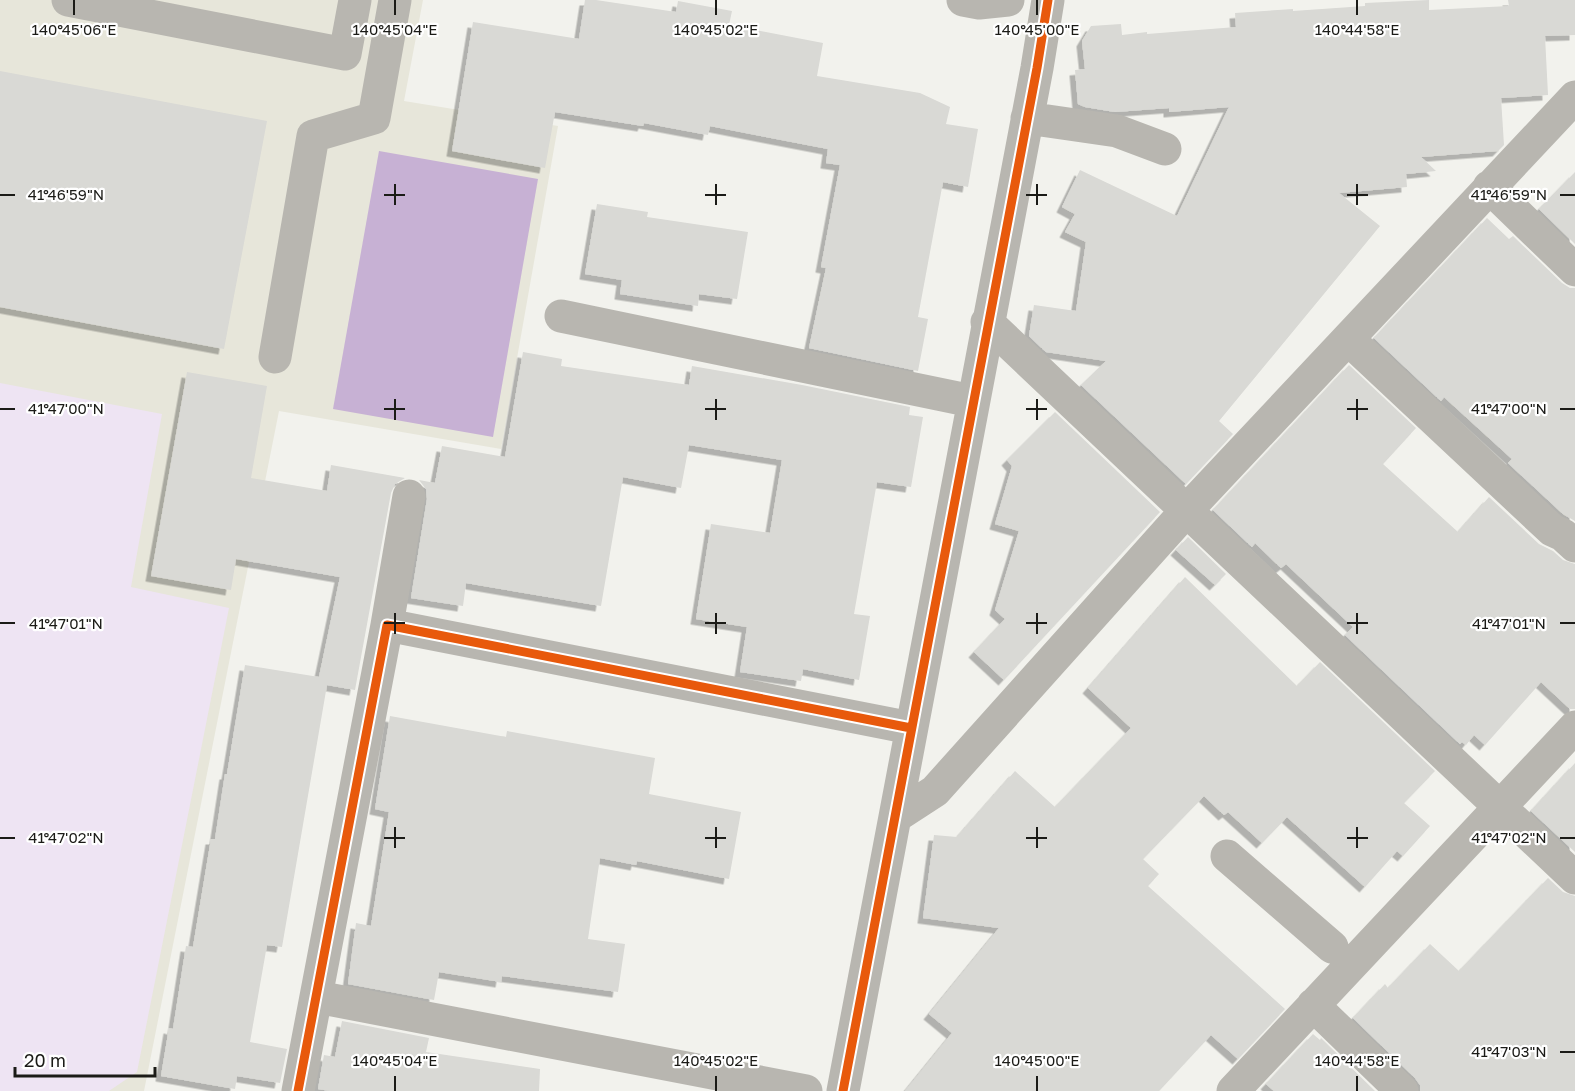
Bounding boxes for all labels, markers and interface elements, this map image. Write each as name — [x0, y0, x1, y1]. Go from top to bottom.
text: 140°45'06"E — [32, 20, 116, 38]
text: 140°45'04"E — [353, 20, 437, 38]
text: 140°45'02"E — [674, 20, 758, 38]
text: 140°45'00"E — [995, 20, 1079, 38]
text: 140°44'58"E — [1315, 20, 1399, 38]
text: 41°46'59"N — [28, 185, 104, 203]
text: 41°46'59"N — [1471, 185, 1547, 203]
text: 41°47'00"N — [28, 399, 104, 417]
text: 41°47'00"N — [1471, 399, 1547, 417]
text: 41°47'01"N — [29, 614, 103, 632]
text: 41°47'01"N — [1472, 614, 1546, 632]
text: 41°47'02"N — [28, 828, 104, 846]
text: 41°47'02"N — [1471, 828, 1547, 846]
scale bar — [15, 1040, 154, 1078]
text: 41°47'03"N — [1471, 1042, 1547, 1060]
text: 20 m — [24, 1049, 66, 1071]
text: 140°45'04"E — [353, 1051, 437, 1069]
text: 140°45'02"E — [674, 1051, 758, 1069]
text: 140°45'00"E — [995, 1051, 1079, 1069]
text: 140°44'58"E — [1315, 1051, 1399, 1069]

